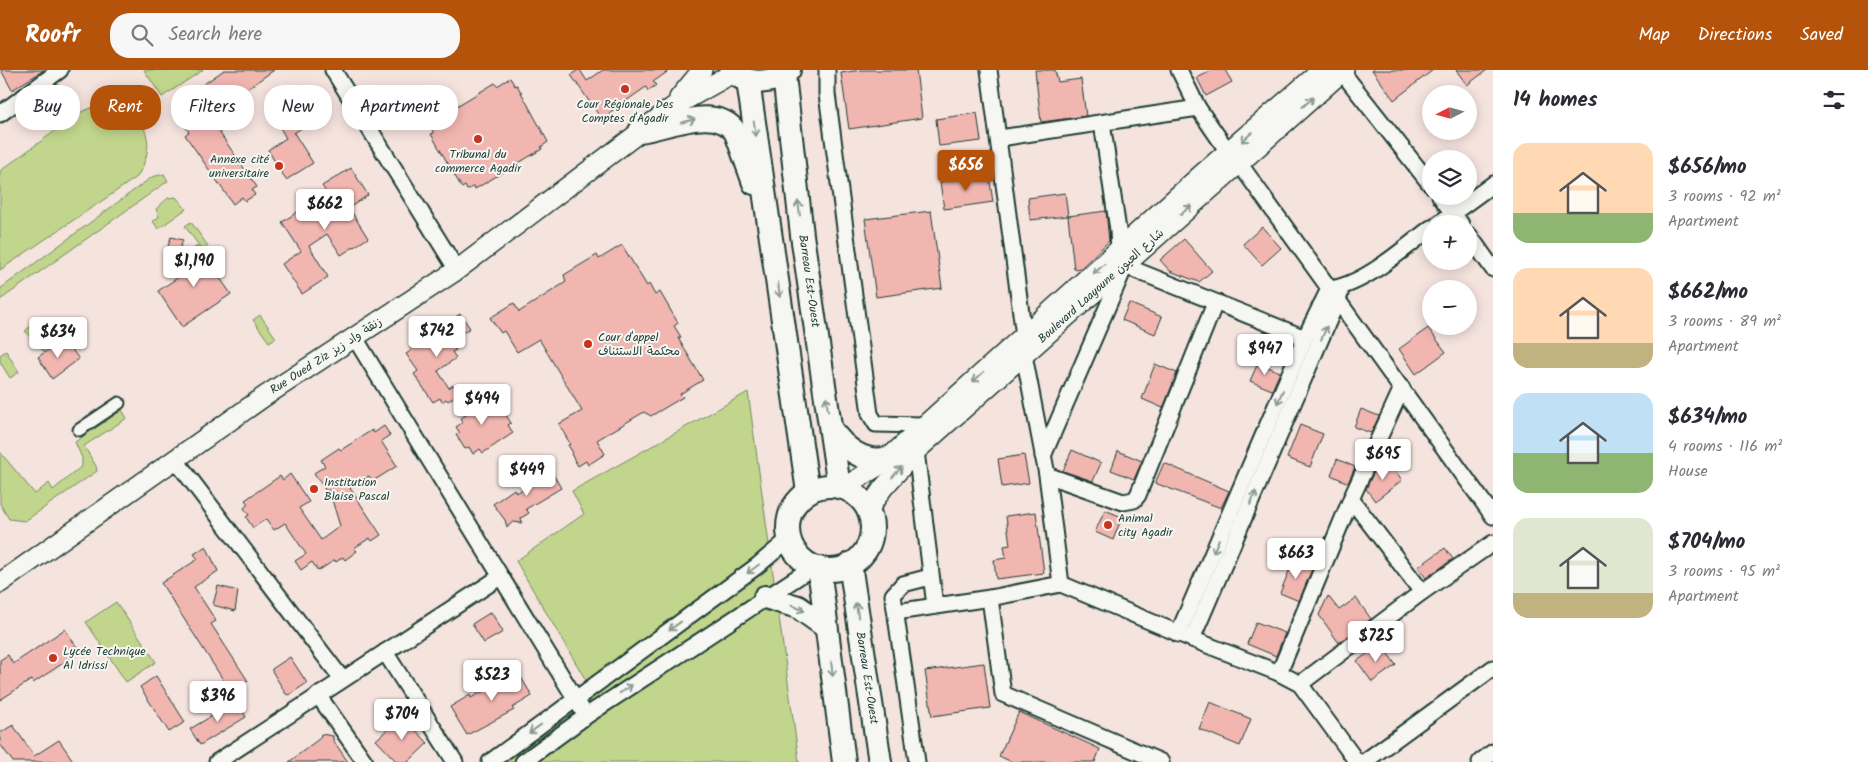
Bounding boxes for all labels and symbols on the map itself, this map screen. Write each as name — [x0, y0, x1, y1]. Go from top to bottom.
marker: Cour Régionale Des Comptes d'Agadir — [619, 83, 631, 95]
north arrow — [1422, 85, 1478, 140]
place label: Cour Régionale Des Comptes d'Agadir — [577, 95, 673, 128]
one-way arrow — [1301, 96, 1314, 108]
one-way arrow — [679, 116, 695, 125]
one-way arrow — [751, 121, 761, 137]
one-way arrow — [1240, 131, 1253, 143]
marker: Tribunal du commerce Agadir — [472, 133, 484, 145]
place label: Tribunal du commerce Agadir — [435, 145, 522, 178]
place label: Annexe cité universitaire — [209, 150, 270, 183]
pin: $656 — [936, 150, 996, 192]
marker: Annexe cité universitaire — [273, 160, 285, 172]
pin: $662 — [295, 189, 355, 231]
one-way arrow — [794, 201, 804, 217]
one-way arrow — [1180, 204, 1193, 216]
street label: Boulevard Laayoune شارع العيون — [1034, 224, 1168, 348]
street label: Barreau Est-Ouest — [793, 233, 825, 329]
pin: $1,190 — [153, 246, 235, 288]
one-way arrow — [1093, 263, 1106, 275]
one-way arrow — [774, 281, 784, 297]
street label: Rue Oued Ziz زنقة واد زيز — [266, 313, 386, 399]
pin: $634 — [28, 316, 88, 359]
pin: $742 — [407, 316, 467, 358]
one-way arrow — [1319, 326, 1329, 341]
place label: Cour d'appel محكمة الاستئناف — [598, 328, 680, 361]
pin: $947 — [1235, 334, 1295, 376]
marker: Cour d'appel محكمة الاستئناف — [582, 338, 594, 350]
one-way arrow — [971, 371, 984, 382]
pin: $494 — [452, 384, 512, 426]
one-way arrow — [1274, 389, 1284, 404]
one-way arrow — [821, 396, 831, 412]
pin: $695 — [1353, 438, 1413, 481]
pin: $449 — [497, 454, 557, 497]
one-way arrow — [891, 465, 903, 478]
place label: Institution Blaise Pascal — [324, 473, 390, 506]
marker: Institution Blaise Pascal — [308, 483, 320, 495]
one-way arrow — [1248, 491, 1258, 506]
place label: Animal city Agadir — [1118, 509, 1174, 542]
marker: Animal city Agadir — [1102, 519, 1114, 531]
one-way arrow — [1210, 538, 1220, 553]
pin: $663 — [1266, 538, 1326, 580]
one-way arrow — [746, 564, 760, 574]
one-way arrow — [852, 602, 862, 618]
one-way arrow — [790, 603, 805, 613]
pin: $725 — [1346, 620, 1406, 663]
one-way arrow — [668, 621, 682, 631]
street label: Barreau Est-Ouest — [850, 630, 884, 726]
place label: Lycée Technique Al Idrissi — [63, 642, 146, 675]
marker: Lycée Technique Al Idrissi — [47, 652, 59, 664]
pin: $523 — [462, 660, 522, 702]
one-way arrow — [827, 661, 837, 677]
pin: $396 — [188, 680, 248, 723]
one-way arrow — [619, 684, 633, 694]
pin: $704 — [372, 698, 432, 741]
one-way arrow — [528, 724, 542, 734]

